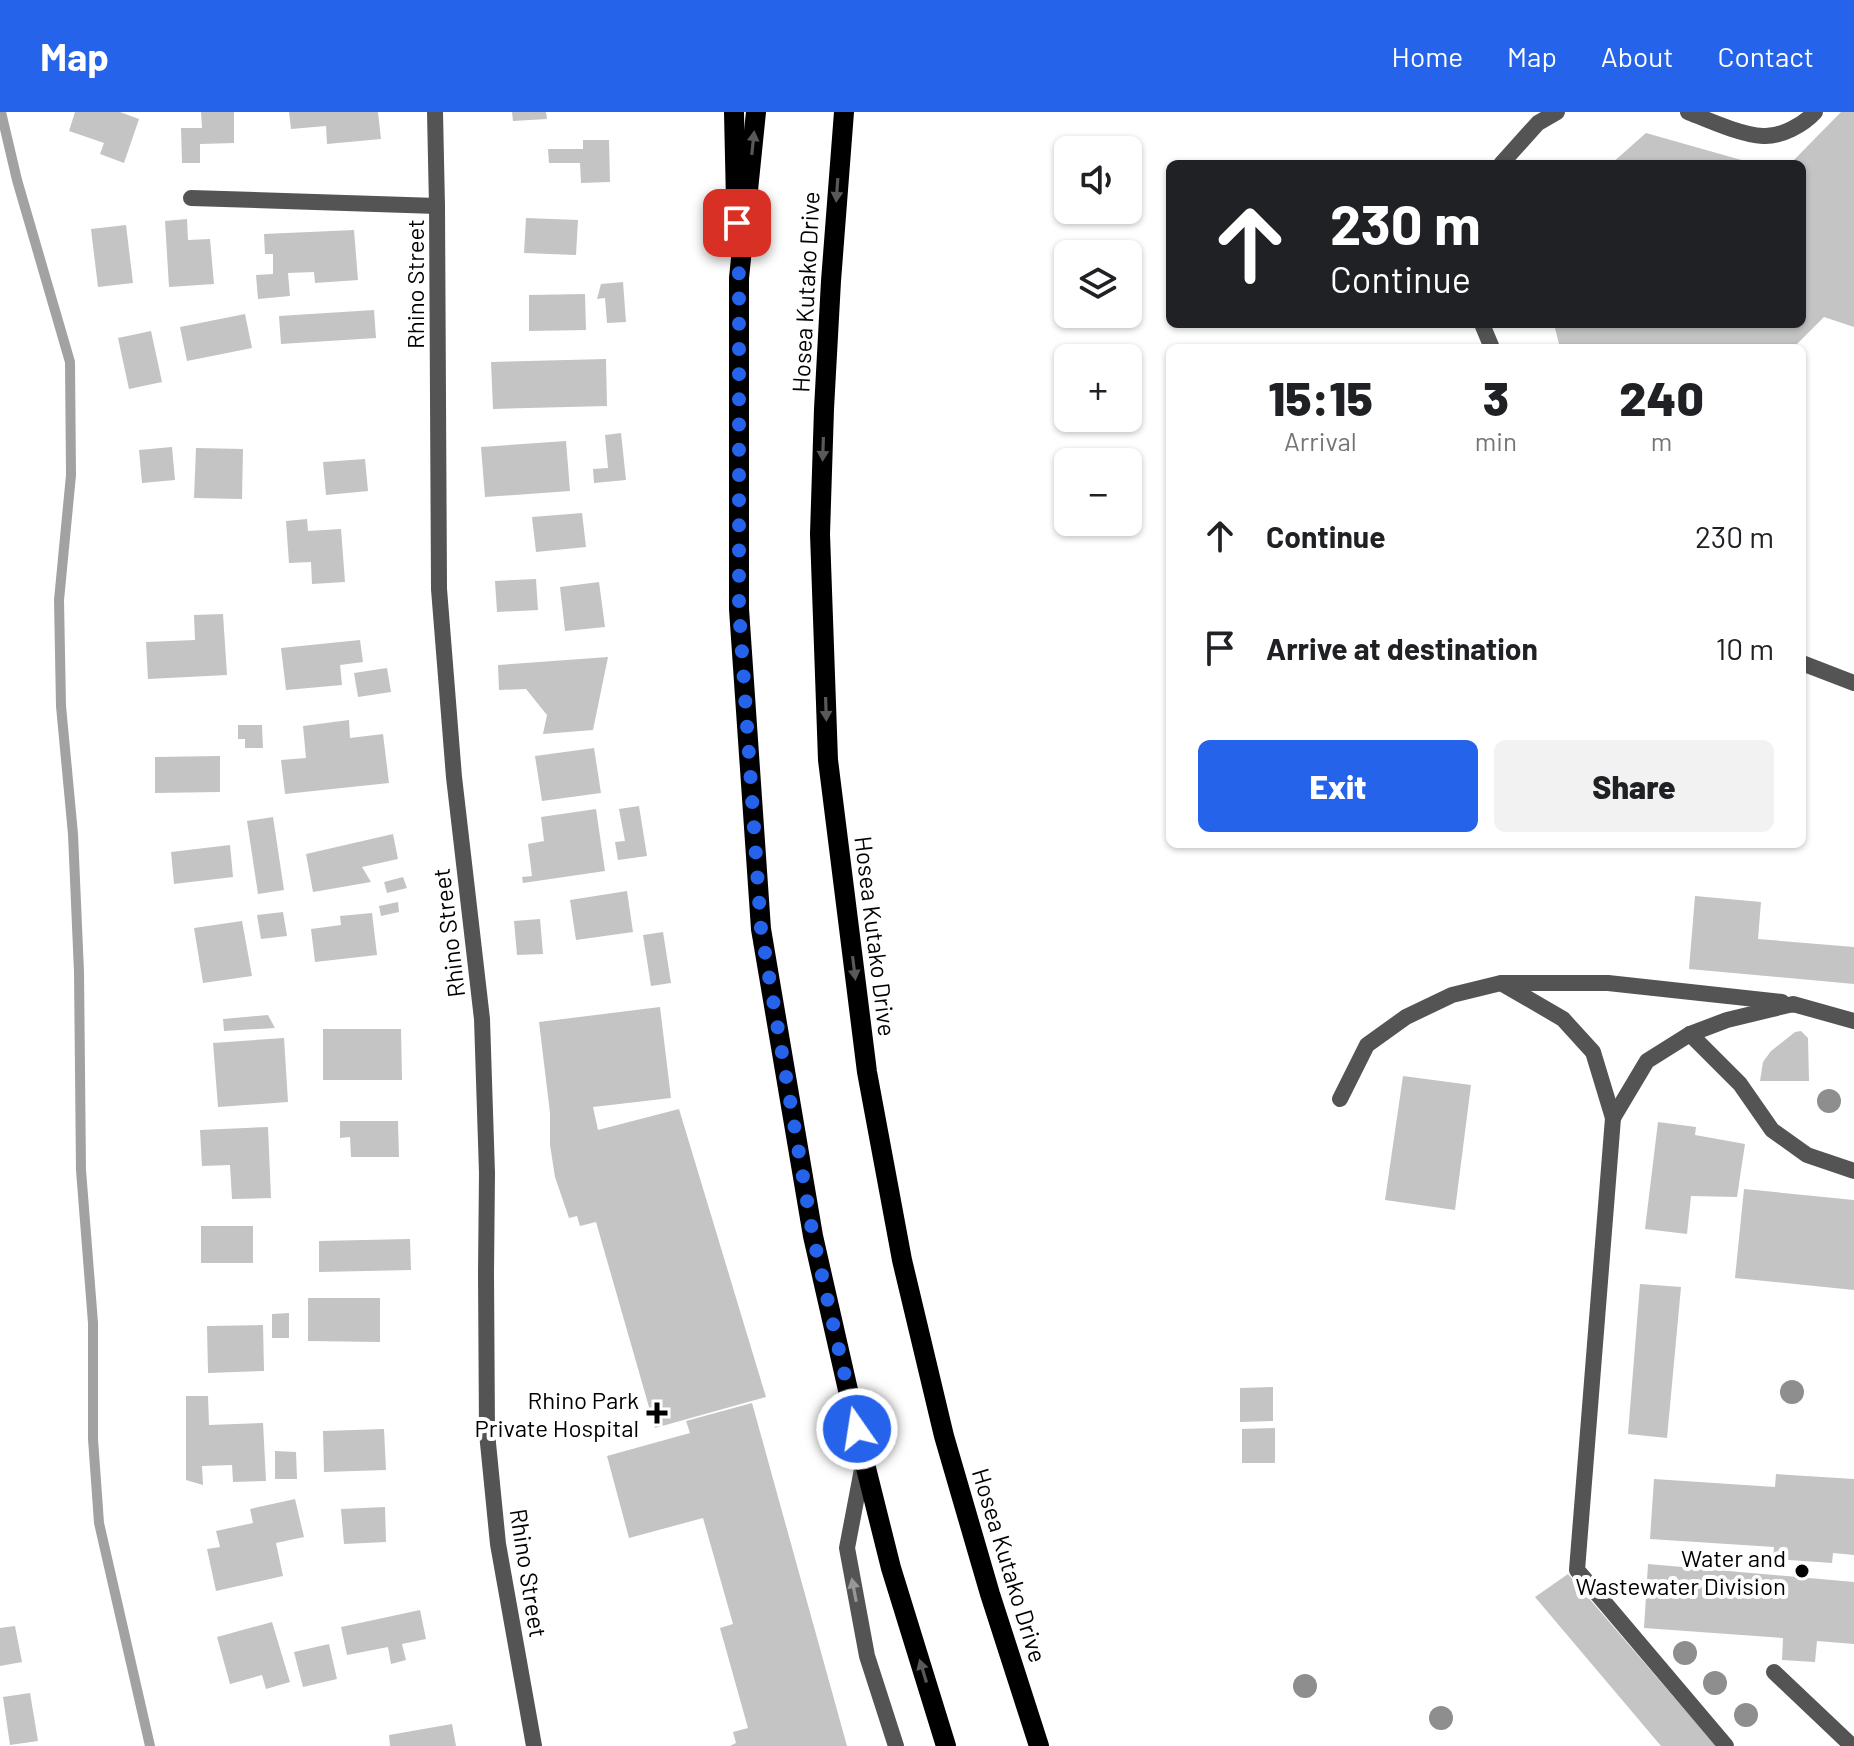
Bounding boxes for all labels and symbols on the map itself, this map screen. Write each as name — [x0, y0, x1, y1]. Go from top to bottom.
one-way arrow — [747, 130, 760, 155]
one-way arrow — [830, 178, 843, 203]
pin — [703, 189, 771, 257]
street label: Hosea Kutako Drive — [785, 191, 825, 393]
street label: Rhino Street — [400, 219, 429, 349]
one-way arrow — [816, 437, 829, 462]
one-way arrow — [820, 697, 833, 722]
street label: Hosea Kutako Drive — [849, 834, 903, 1038]
street label: Rhino Street — [426, 867, 470, 999]
one-way arrow — [848, 955, 861, 980]
place label: Rhino Park Private Hospital — [474, 1385, 639, 1442]
position arrow — [815, 1387, 899, 1471]
marker: Rhino Park Private Hospital — [646, 1402, 668, 1424]
street label: Hosea Kutako Drive — [967, 1464, 1053, 1666]
street label: Rhino Street — [505, 1507, 553, 1639]
place label: Water and Wastewater Division — [1575, 1543, 1786, 1600]
marker: Water and Wastewater Division — [1793, 1562, 1811, 1580]
one-way arrow — [848, 1577, 860, 1602]
one-way arrow — [917, 1659, 929, 1683]

